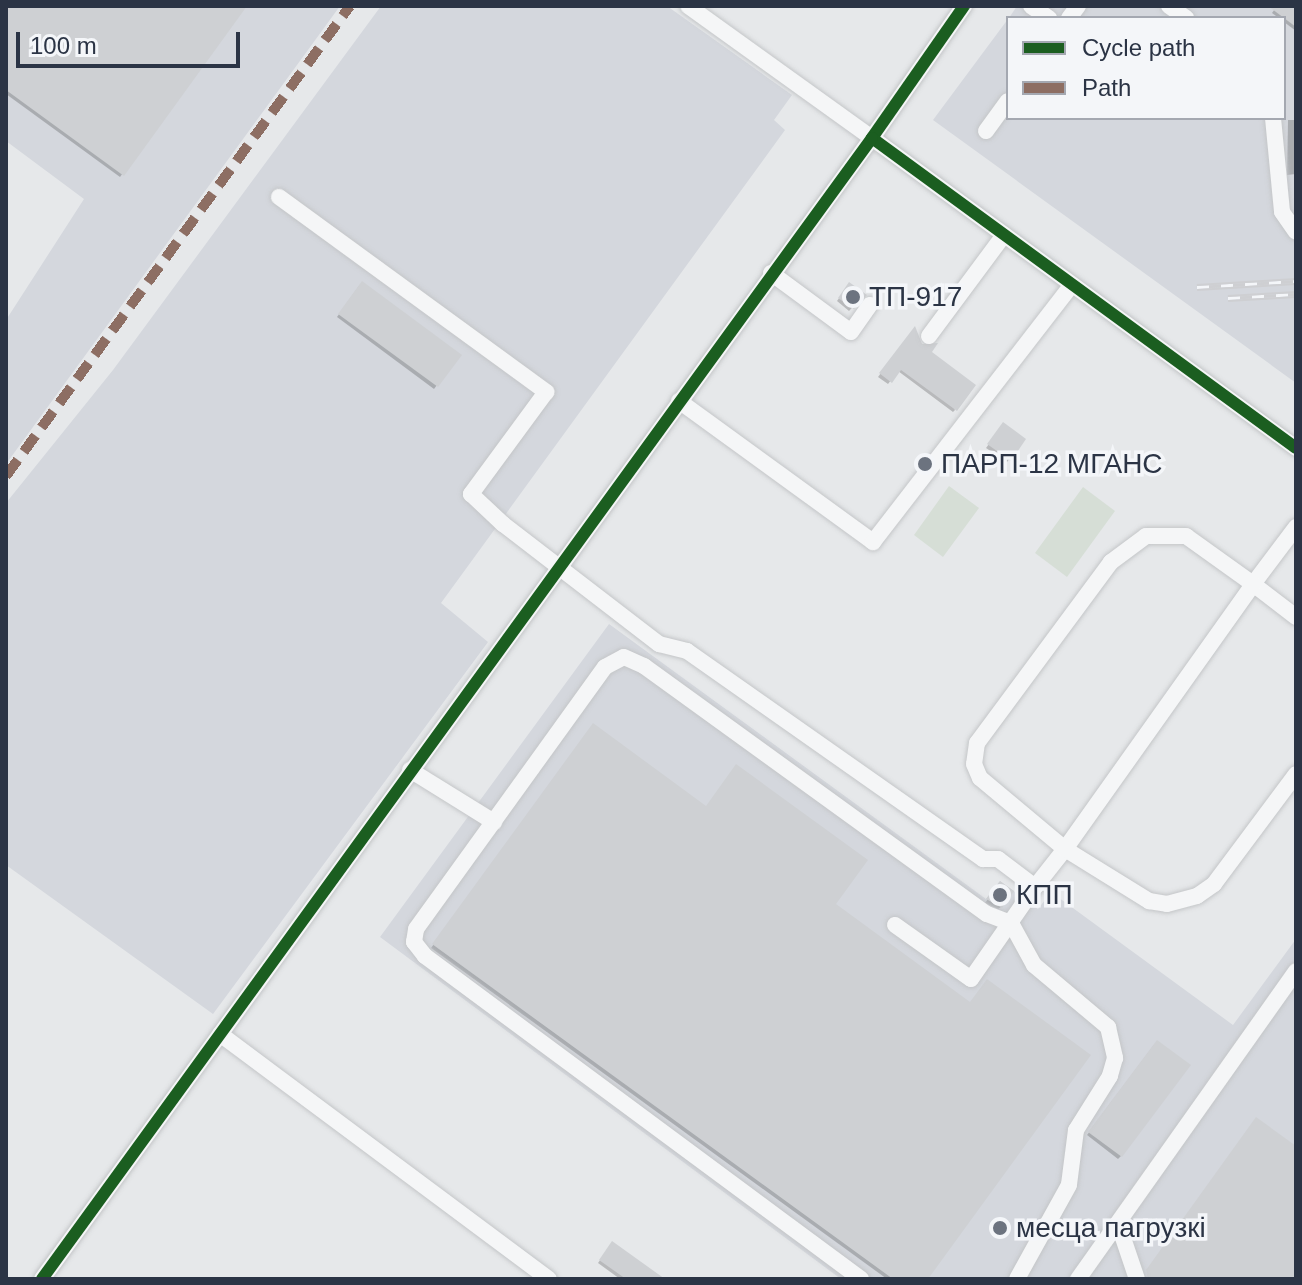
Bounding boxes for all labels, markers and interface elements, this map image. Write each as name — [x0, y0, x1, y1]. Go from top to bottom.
scale bar — [20, 16, 244, 66]
legend — [1006, 16, 1286, 120]
text: 100 m — [30, 32, 97, 59]
text: Cycle path — [1082, 34, 1195, 61]
text: Path — [1082, 74, 1131, 101]
place label: ТП-917 — [869, 280, 962, 314]
marker: ТП-917 — [844, 288, 862, 306]
place label: ПАРП-12 МГАНС — [941, 447, 1163, 481]
marker: ПАРП-12 МГАНС — [916, 455, 934, 473]
place label: КПП — [1016, 878, 1073, 912]
marker: КПП — [991, 886, 1009, 904]
place label: месца пагрузкі — [1016, 1211, 1206, 1245]
marker: месца пагрузкі — [991, 1219, 1009, 1237]

